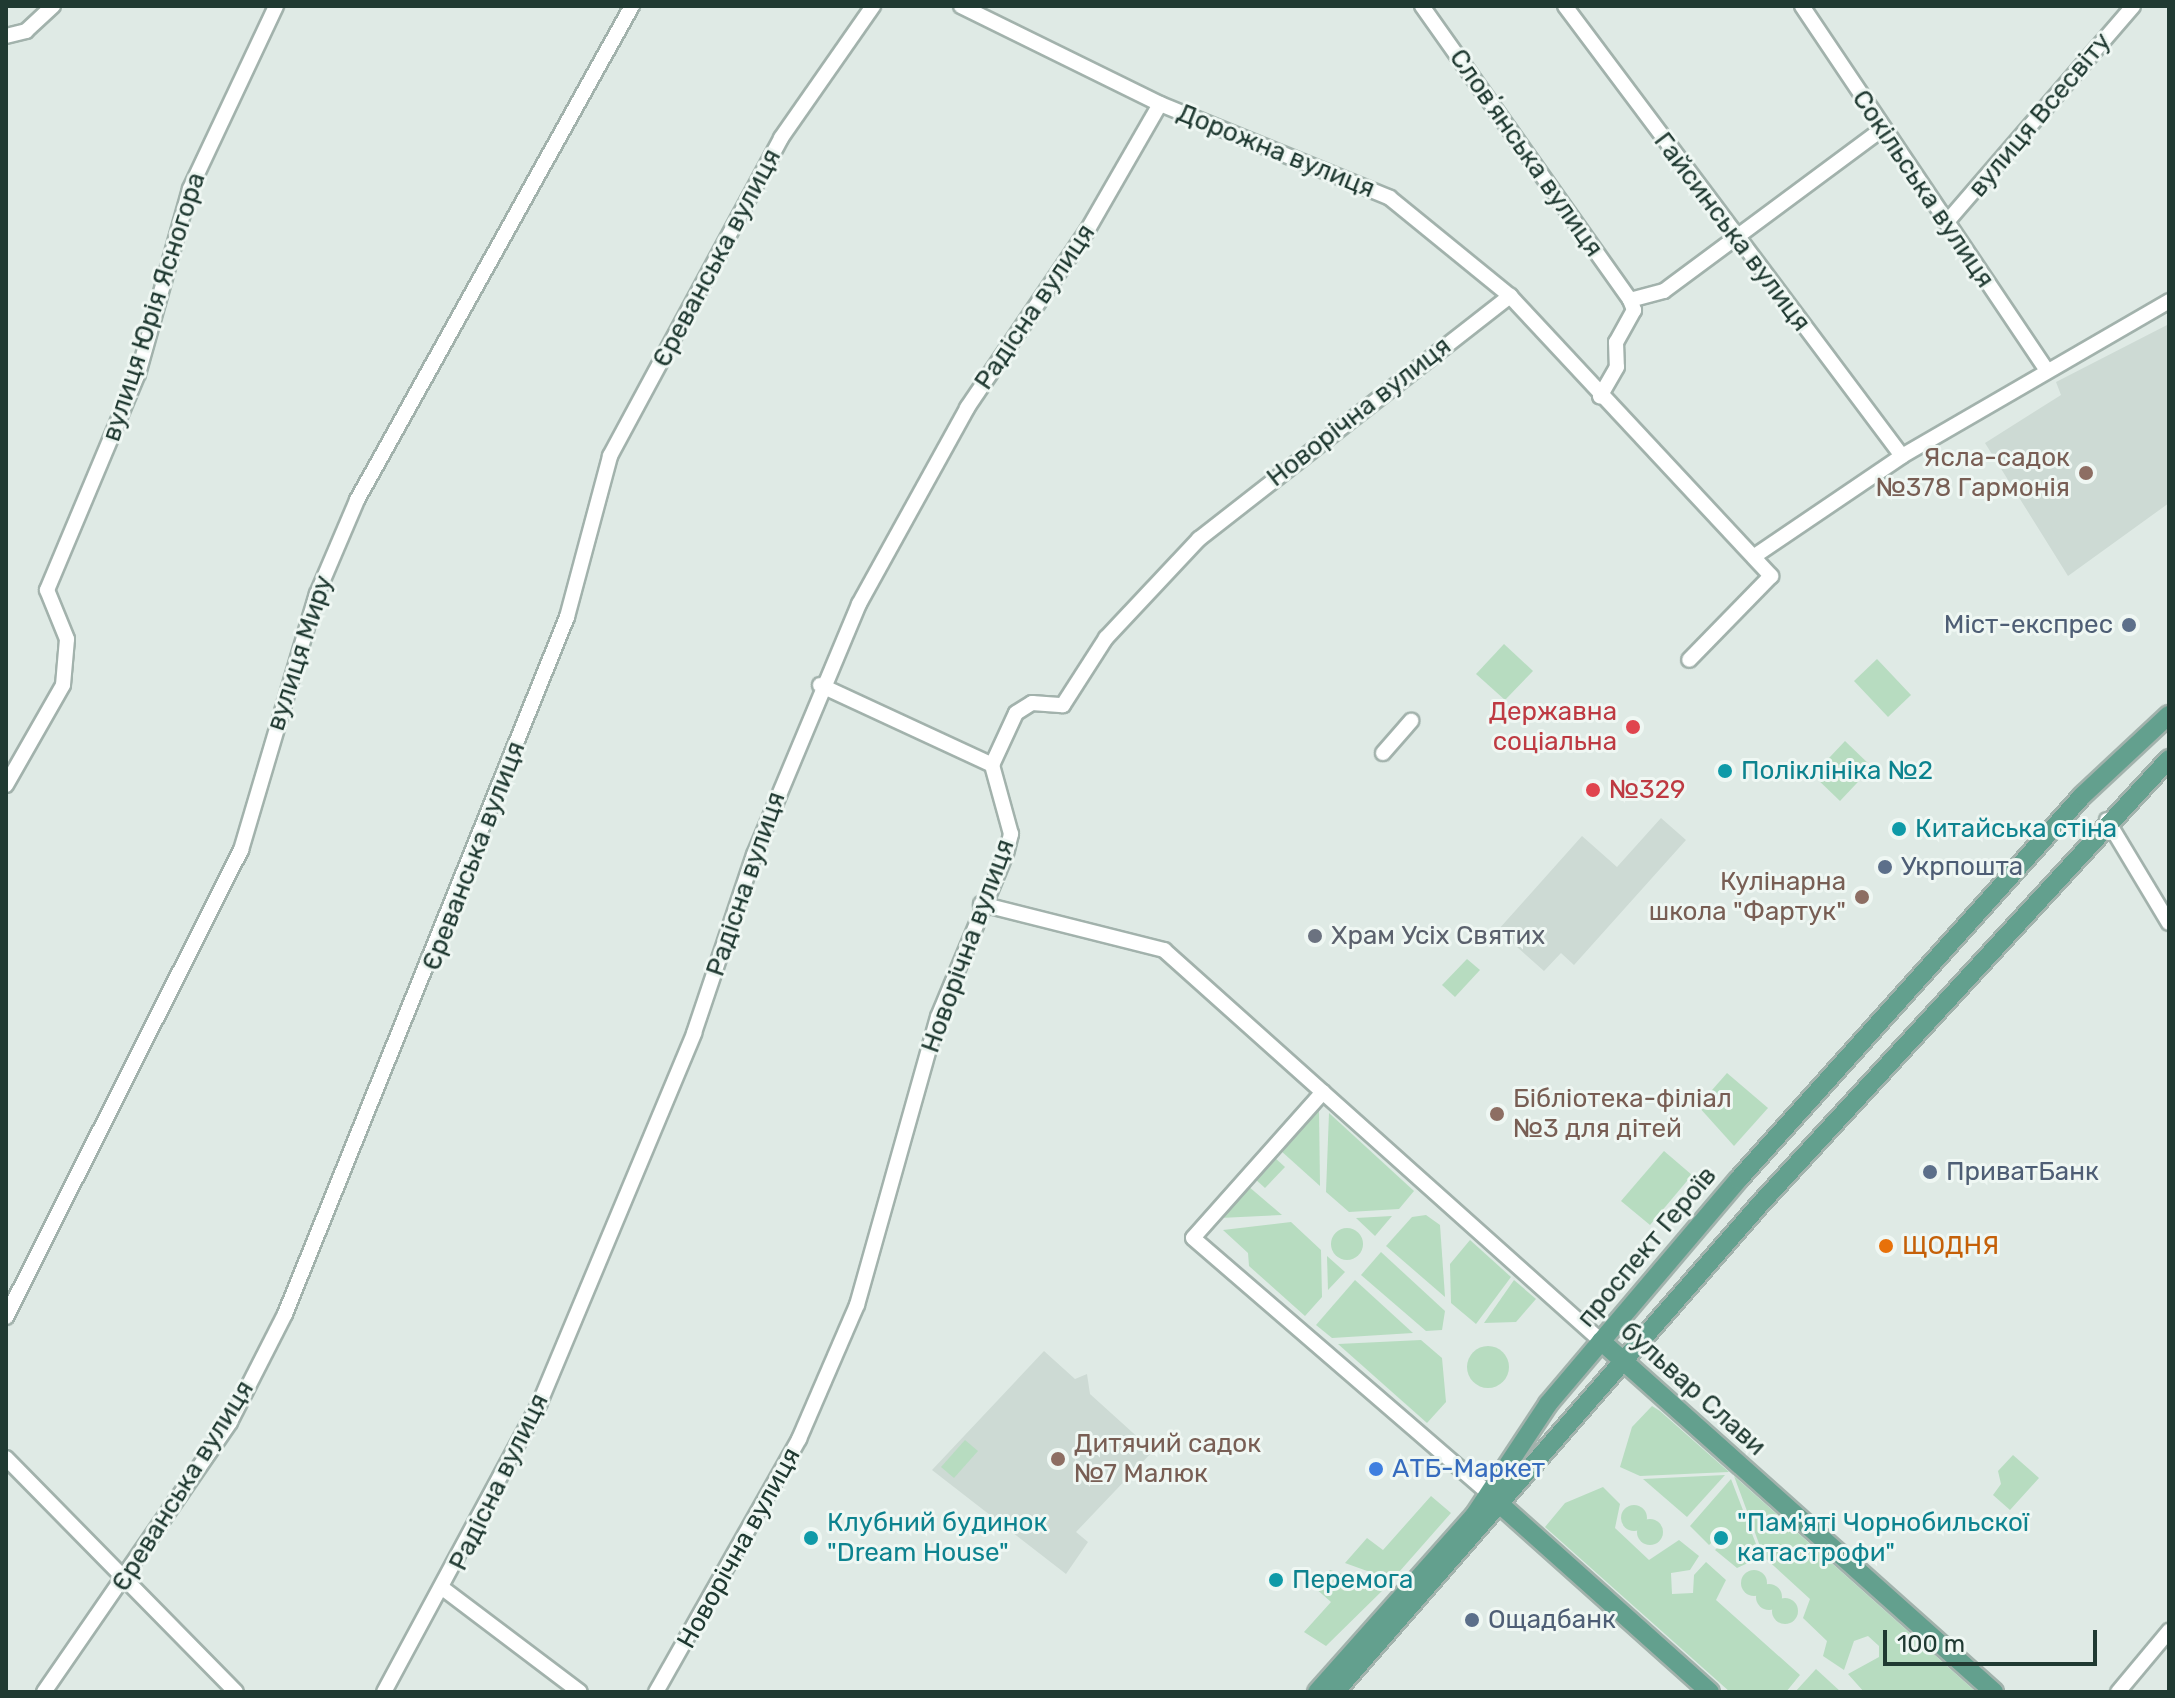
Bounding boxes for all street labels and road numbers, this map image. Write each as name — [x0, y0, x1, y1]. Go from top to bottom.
street label: вулиця Всесвіту — [1962, 27, 2118, 203]
street label: Словʼянська вулиця — [1443, 43, 1609, 263]
street label: Сокільська вулиця — [1845, 84, 2001, 294]
street label: Дорожна вулиця — [1173, 97, 1379, 205]
street label: Гайсинська вулиця — [1647, 126, 1817, 338]
street label: Єреванська вулиця — [646, 144, 788, 372]
street label: вулиця Юрія Ясногора — [96, 169, 212, 445]
street label: Радісна вулиця — [968, 218, 1102, 396]
street label: Новорічна вулиця — [1261, 330, 1457, 494]
street label: вулиця Миру — [260, 571, 340, 735]
street label: Єреванська вулиця — [416, 737, 532, 975]
street label: Радісна вулиця — [700, 788, 792, 980]
street label: Новорічна вулиця — [915, 835, 1021, 1057]
street label: проспект Героїв — [1571, 1160, 1723, 1334]
street label: бульвар Слави — [1614, 1316, 1772, 1462]
street label: Єреванська вулиця — [105, 1375, 261, 1597]
street label: Радісна вулиця — [443, 1388, 555, 1576]
street label: Новорічна вулиця — [671, 1442, 807, 1654]

